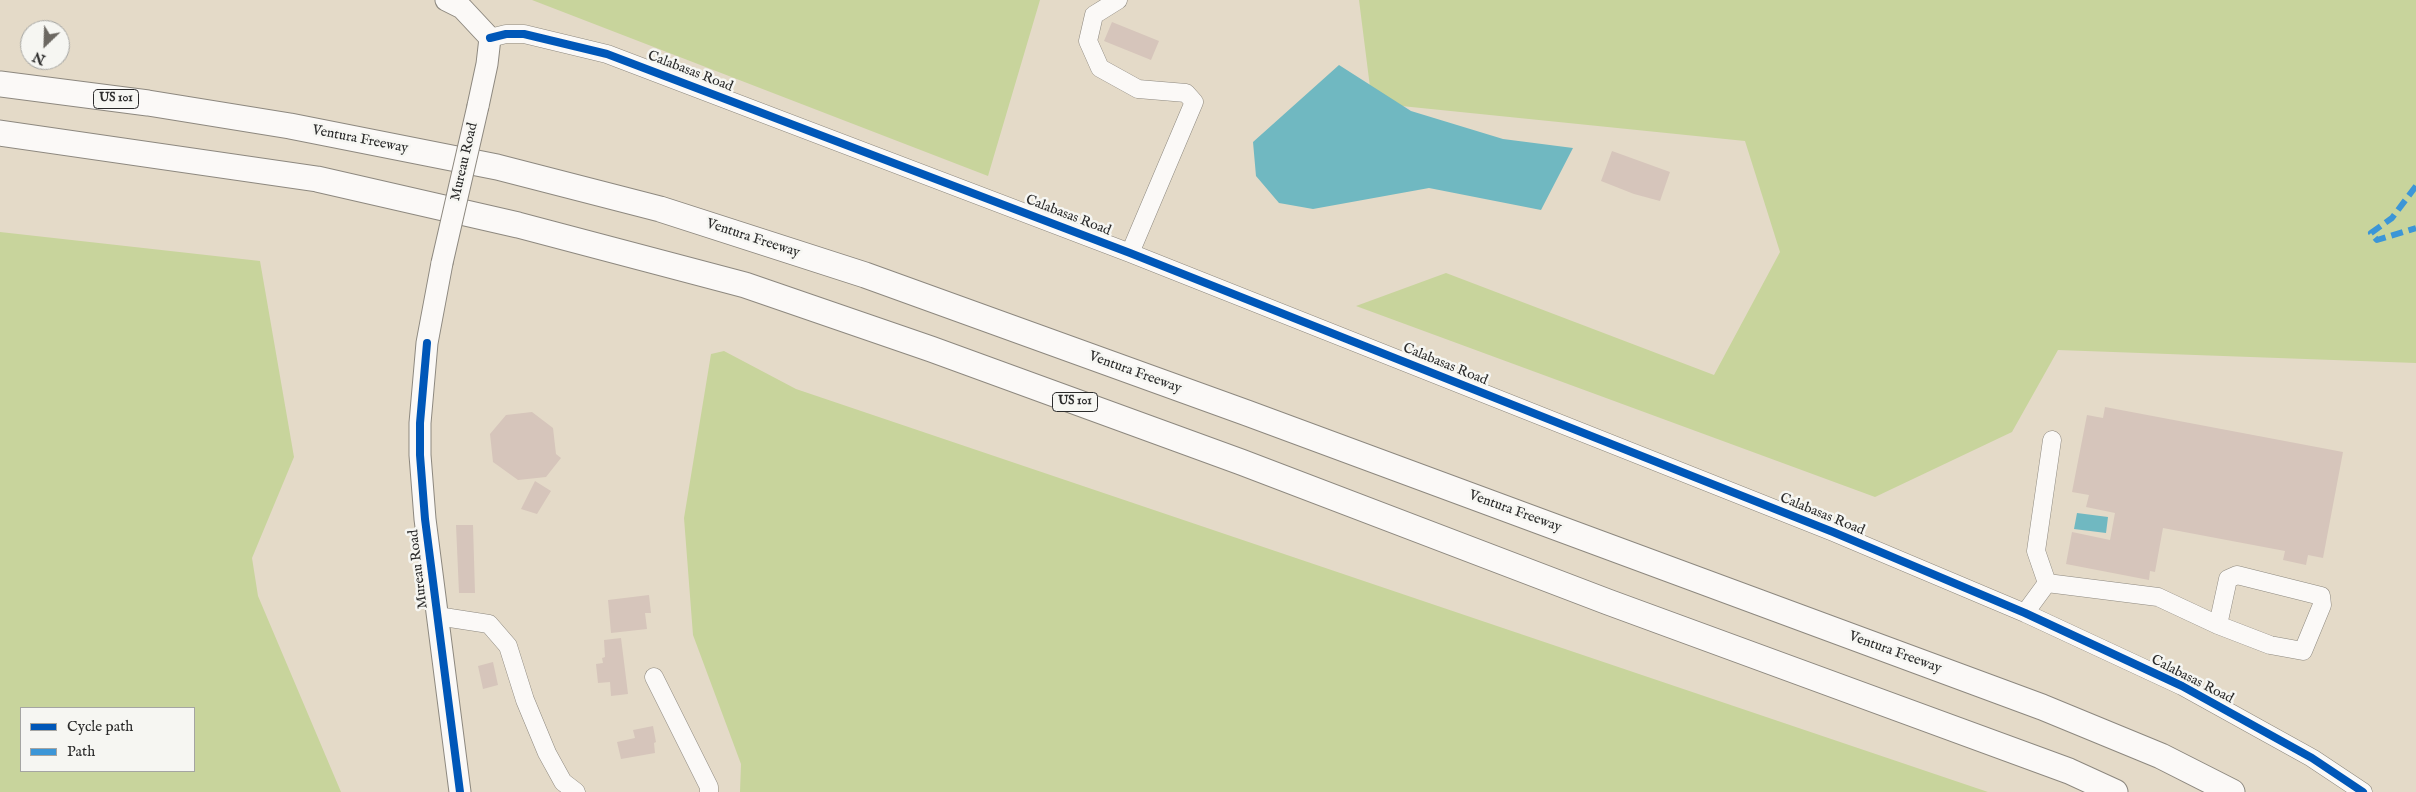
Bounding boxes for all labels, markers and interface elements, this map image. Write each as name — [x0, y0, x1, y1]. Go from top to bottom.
north arrow — [20, 20, 70, 70]
text: N — [30, 47, 49, 68]
street label: Calabasas Road — [645, 48, 735, 96]
road number: US 101 — [94, 90, 138, 108]
street label: Mureau Road — [448, 121, 482, 203]
street label: Ventura Freeway — [311, 122, 409, 158]
street label: Calabasas Road — [1023, 192, 1113, 240]
street label: Ventura Freeway — [704, 216, 802, 262]
street label: Calabasas Road — [1400, 340, 1490, 390]
street label: Ventura Freeway — [1086, 348, 1184, 398]
road number: US 101 — [1052, 392, 1098, 412]
street label: Ventura Freeway — [1466, 487, 1564, 537]
street label: Calabasas Road — [1777, 490, 1867, 540]
street label: Mureau Road — [406, 528, 432, 610]
street label: Ventura Freeway — [1846, 628, 1944, 678]
street label: Calabasas Road — [2148, 652, 2236, 708]
legend — [20, 707, 195, 772]
text: Cycle path — [67, 717, 133, 736]
text: Path — [67, 742, 95, 761]

